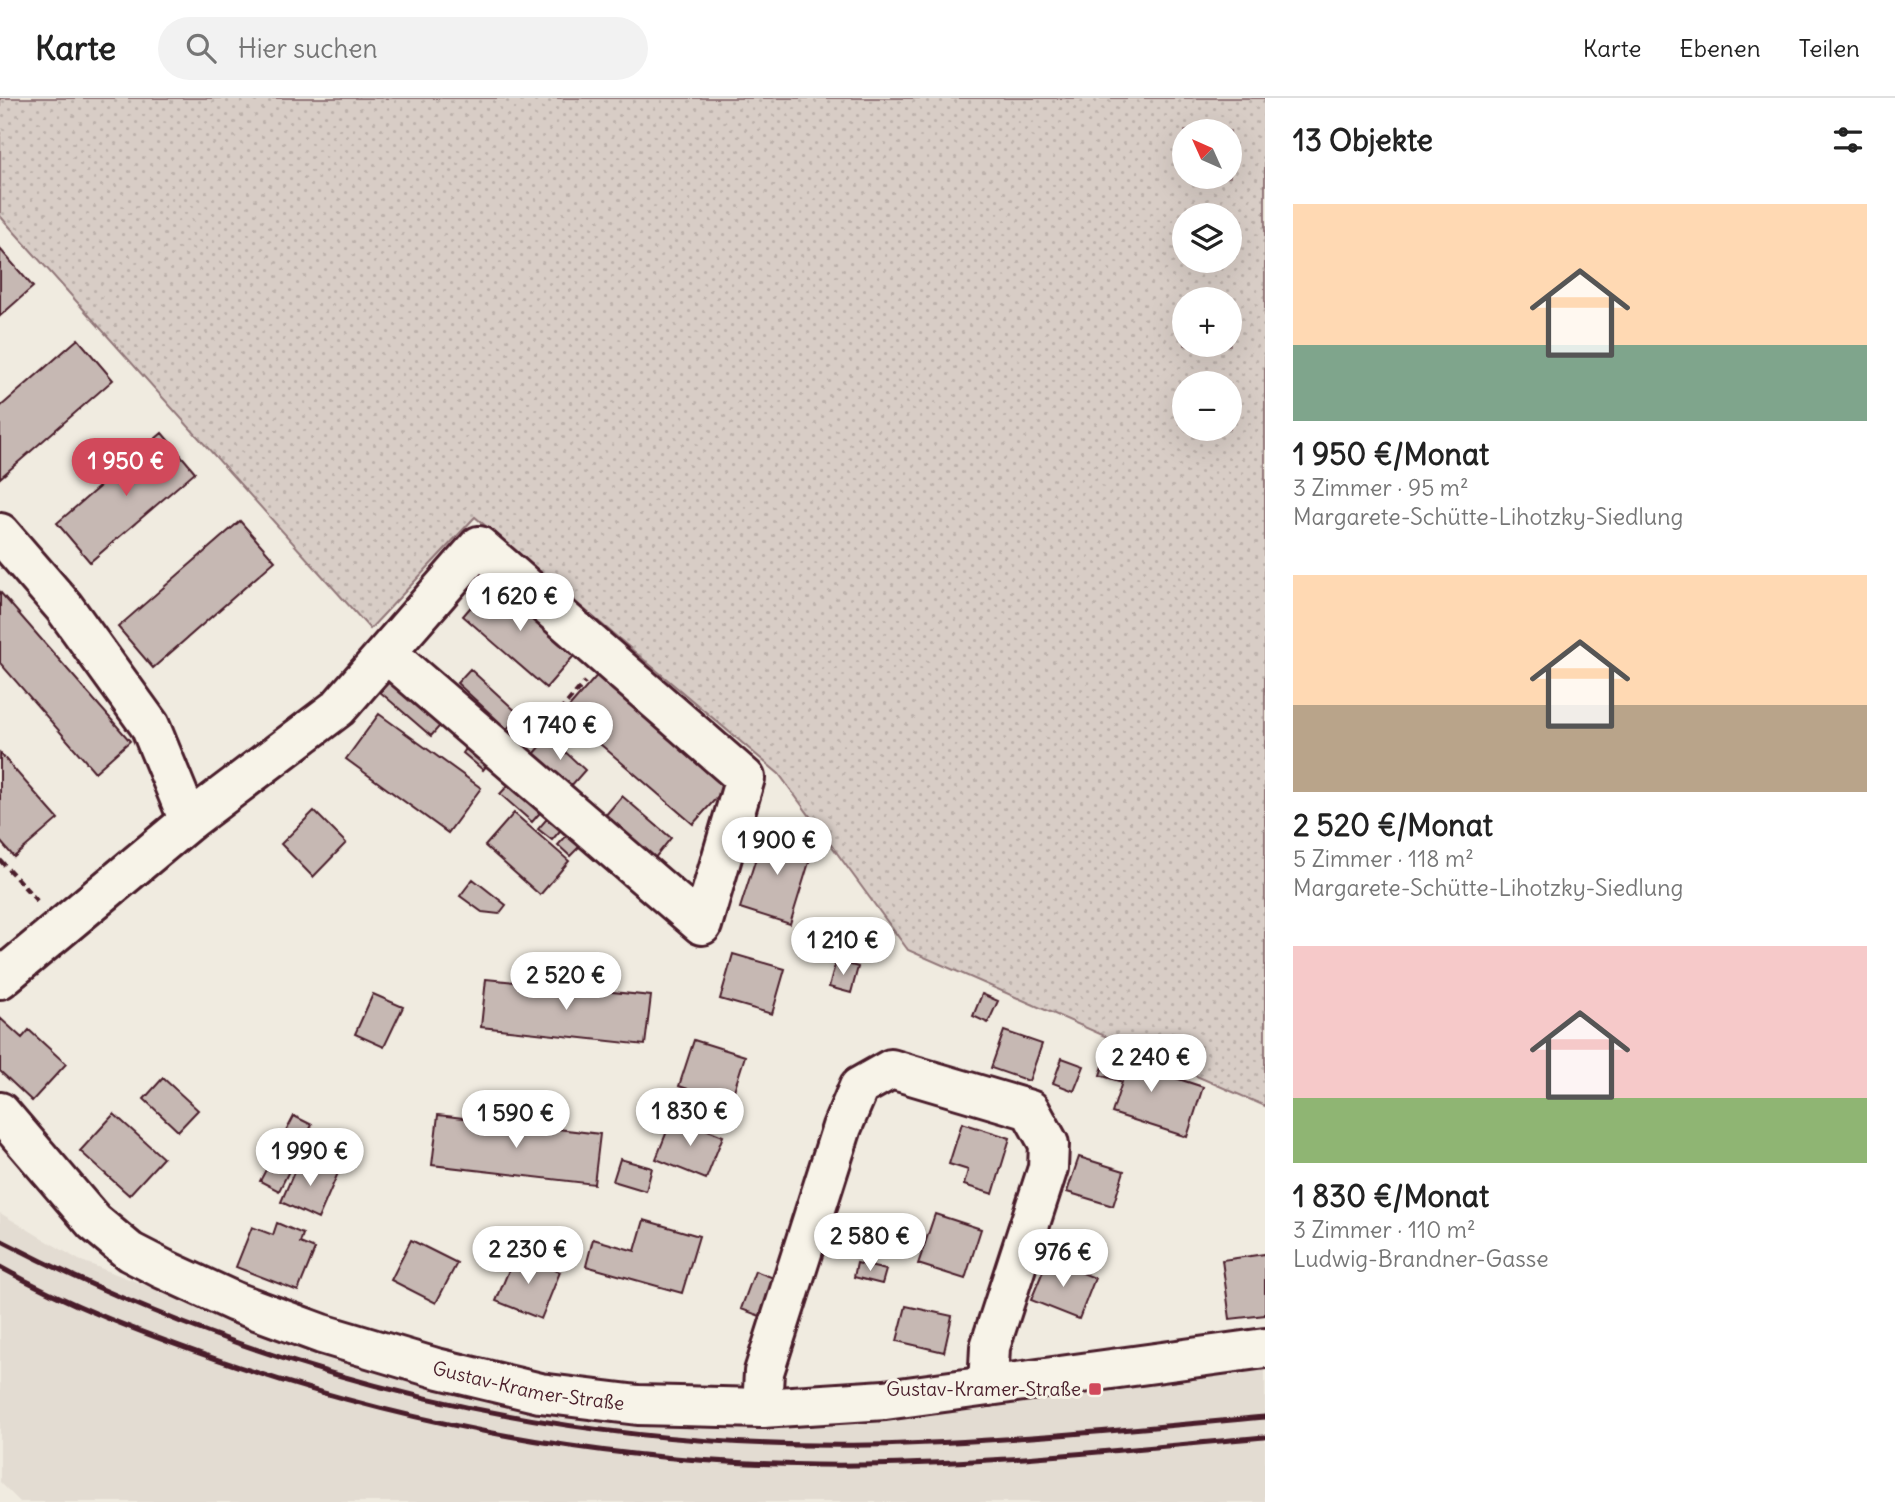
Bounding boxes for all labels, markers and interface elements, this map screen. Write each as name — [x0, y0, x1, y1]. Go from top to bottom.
search box — [158, 17, 648, 80]
text: Karte — [35, 27, 116, 69]
icon: search — [182, 29, 220, 67]
text: Hier suchen — [238, 32, 378, 65]
text: Karte — [1583, 33, 1642, 63]
text: Ebenen — [1680, 33, 1761, 63]
text: Teilen — [1799, 33, 1860, 63]
north arrow — [1172, 119, 1242, 189]
map controls — [1172, 119, 1242, 441]
text: 13 Objekte — [1293, 121, 1433, 159]
icon: filters — [1829, 121, 1867, 159]
button: layers — [1172, 203, 1242, 273]
icon: home — [1517, 250, 1643, 376]
button: + — [1172, 287, 1242, 357]
button: − — [1172, 371, 1242, 441]
text: 1 950 €/Monat — [1293, 435, 1489, 473]
pin: 1 950 € — [61, 438, 191, 498]
text: 1 950 € — [88, 446, 164, 475]
text: 3 Zimmer · 95 m² — [1293, 473, 1469, 502]
text: Margarete-Schütte-Lihotzky-Siedlung — [1293, 502, 1683, 531]
pin: 1 620 € — [455, 574, 585, 633]
text: 1 620 € — [482, 581, 558, 610]
icon: home — [1517, 621, 1643, 747]
pin: 1 740 € — [495, 702, 625, 762]
text: 1 740 € — [523, 710, 597, 739]
text: 2 520 €/Monat — [1293, 806, 1493, 844]
pin: 1 900 € — [712, 818, 842, 877]
text: 1 900 € — [738, 825, 816, 854]
text: 5 Zimmer · 118 m² — [1293, 844, 1474, 873]
text: Margarete-Schütte-Lihotzky-Siedlung — [1293, 873, 1683, 902]
pin: 1 210 € — [778, 918, 908, 977]
text: 1 210 € — [807, 925, 879, 954]
pin: 2 520 € — [501, 953, 631, 1012]
text: 2 520 € — [526, 960, 606, 989]
icon: home — [1517, 992, 1643, 1118]
pin: 2 240 € — [1086, 1034, 1216, 1094]
text: 2 240 € — [1111, 1042, 1191, 1071]
pin: 1 830 € — [625, 1088, 755, 1148]
pin: 1 590 € — [451, 1090, 581, 1150]
text: 1 830 € — [652, 1096, 728, 1125]
text: 1 590 € — [478, 1098, 554, 1127]
pin: 1 990 € — [245, 1128, 375, 1188]
text: 1 990 € — [272, 1136, 348, 1165]
text: 1 830 €/Monat — [1293, 1177, 1489, 1215]
pin: 2 580 € — [805, 1214, 935, 1273]
text: 3 Zimmer · 110 m² — [1293, 1215, 1476, 1244]
text: 2 580 € — [830, 1221, 910, 1250]
pin: 2 230 € — [463, 1226, 593, 1286]
pin: 976 € — [1014, 1230, 1112, 1289]
text: 2 230 € — [488, 1234, 568, 1263]
text: 976 € — [1034, 1237, 1092, 1266]
text: Ludwig-Brandner-Gasse — [1293, 1244, 1549, 1273]
street label: Gustav-Kramer-Straße — [430, 1356, 626, 1415]
place label: Gustav-Kramer-Straße — [886, 1377, 1081, 1401]
marker: Gustav-Kramer-Straße — [1087, 1381, 1103, 1397]

